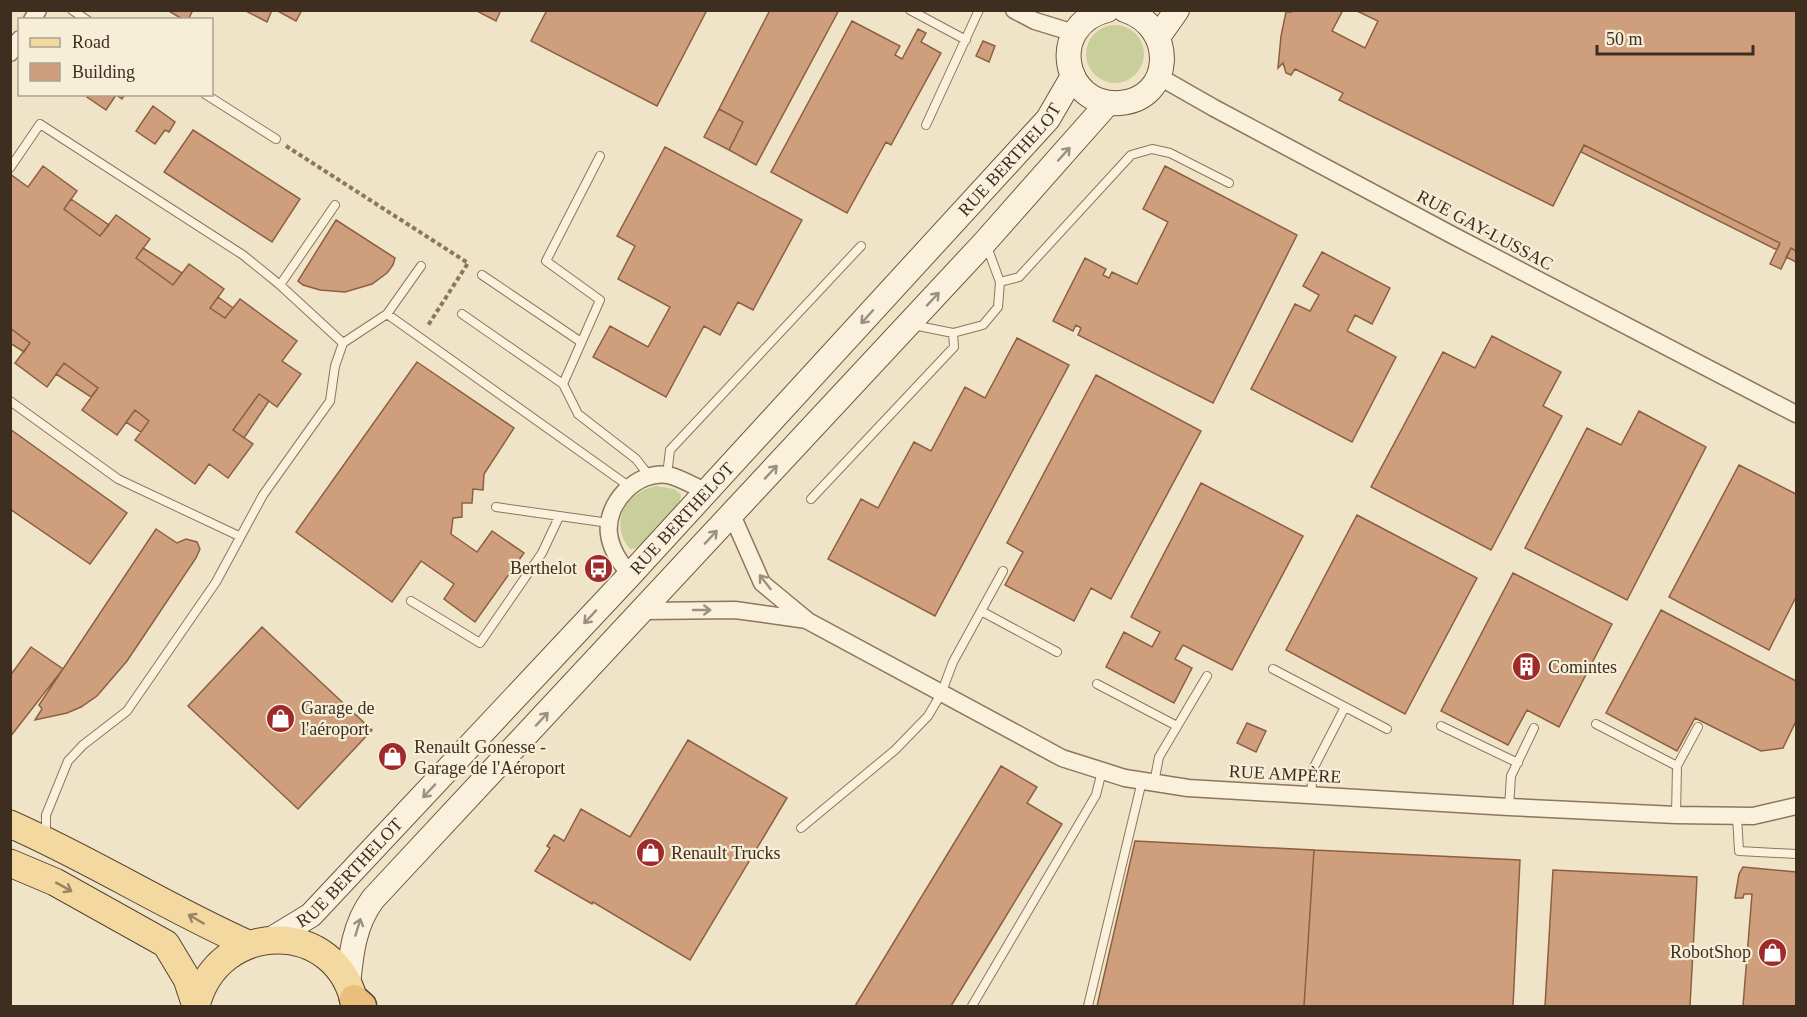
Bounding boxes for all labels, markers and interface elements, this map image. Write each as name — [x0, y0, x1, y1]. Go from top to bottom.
legend — [18, 18, 213, 96]
scale bar — [1597, 18, 1753, 56]
text: 50 m — [1606, 29, 1643, 49]
text: Road — [72, 32, 110, 52]
text: Building — [72, 62, 135, 82]
street label: RUE BERTHELOT — [954, 100, 1065, 220]
one-way arrow — [1057, 147, 1071, 162]
street label: RUE GAY-LUSSAC — [1414, 186, 1556, 274]
one-way arrow — [926, 292, 940, 307]
one-way arrow — [860, 309, 874, 324]
street label: RUE BERTHELOT — [626, 458, 738, 578]
one-way arrow — [764, 465, 779, 480]
one-way arrow — [704, 530, 718, 545]
bus stop icon: Berthelot — [582, 552, 614, 584]
place label: Berthelot — [510, 558, 577, 578]
one-way arrow — [758, 574, 771, 590]
one-way arrow — [691, 604, 711, 616]
one-way arrow — [583, 610, 598, 625]
building icon: Comintes — [1511, 651, 1543, 683]
place label: Comintes — [1548, 657, 1617, 677]
place label: Garage de l'aéroport — [301, 698, 374, 739]
shop icon: Garage de l'aéroport — [264, 702, 296, 734]
one-way arrow — [535, 712, 549, 727]
place label: Renault Gonesse - Garage de l'Aéroport — [414, 737, 565, 778]
shop icon: Renault Gonesse - Garage de l'Aéroport — [377, 741, 409, 773]
street label: RUE AMPÈRE — [1228, 760, 1342, 787]
one-way arrow — [421, 783, 436, 798]
street label: RUE BERTHELOT — [293, 814, 407, 931]
shop icon: Renault Trucks — [634, 837, 666, 869]
place label: Renault Trucks — [671, 843, 781, 863]
one-way arrow — [55, 881, 72, 893]
one-way arrow — [188, 912, 205, 924]
one-way arrow — [353, 918, 364, 937]
shop icon: RobotShop — [1756, 936, 1788, 968]
place label: RobotShop — [1670, 942, 1751, 962]

